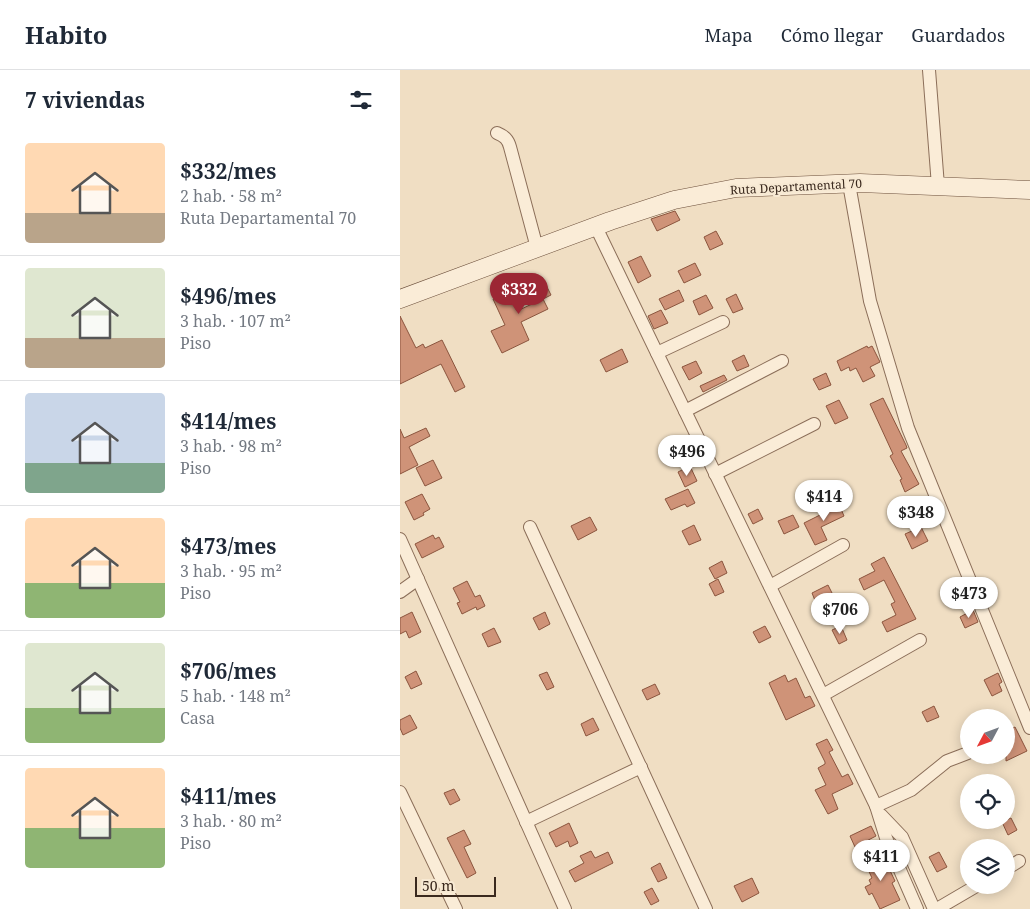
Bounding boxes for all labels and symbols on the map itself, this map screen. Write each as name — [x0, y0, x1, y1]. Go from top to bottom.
street label: Ruta Departamental 70 — [730, 175, 863, 198]
pin: $332 — [489, 272, 549, 315]
pin: $496 — [657, 434, 717, 477]
pin: $414 — [794, 480, 854, 522]
pin: $348 — [886, 496, 946, 538]
pin: $473 — [939, 576, 999, 619]
pin: $706 — [810, 592, 870, 635]
north arrow — [960, 709, 1015, 764]
pin: $411 — [851, 840, 911, 882]
scale bar — [415, 874, 496, 897]

